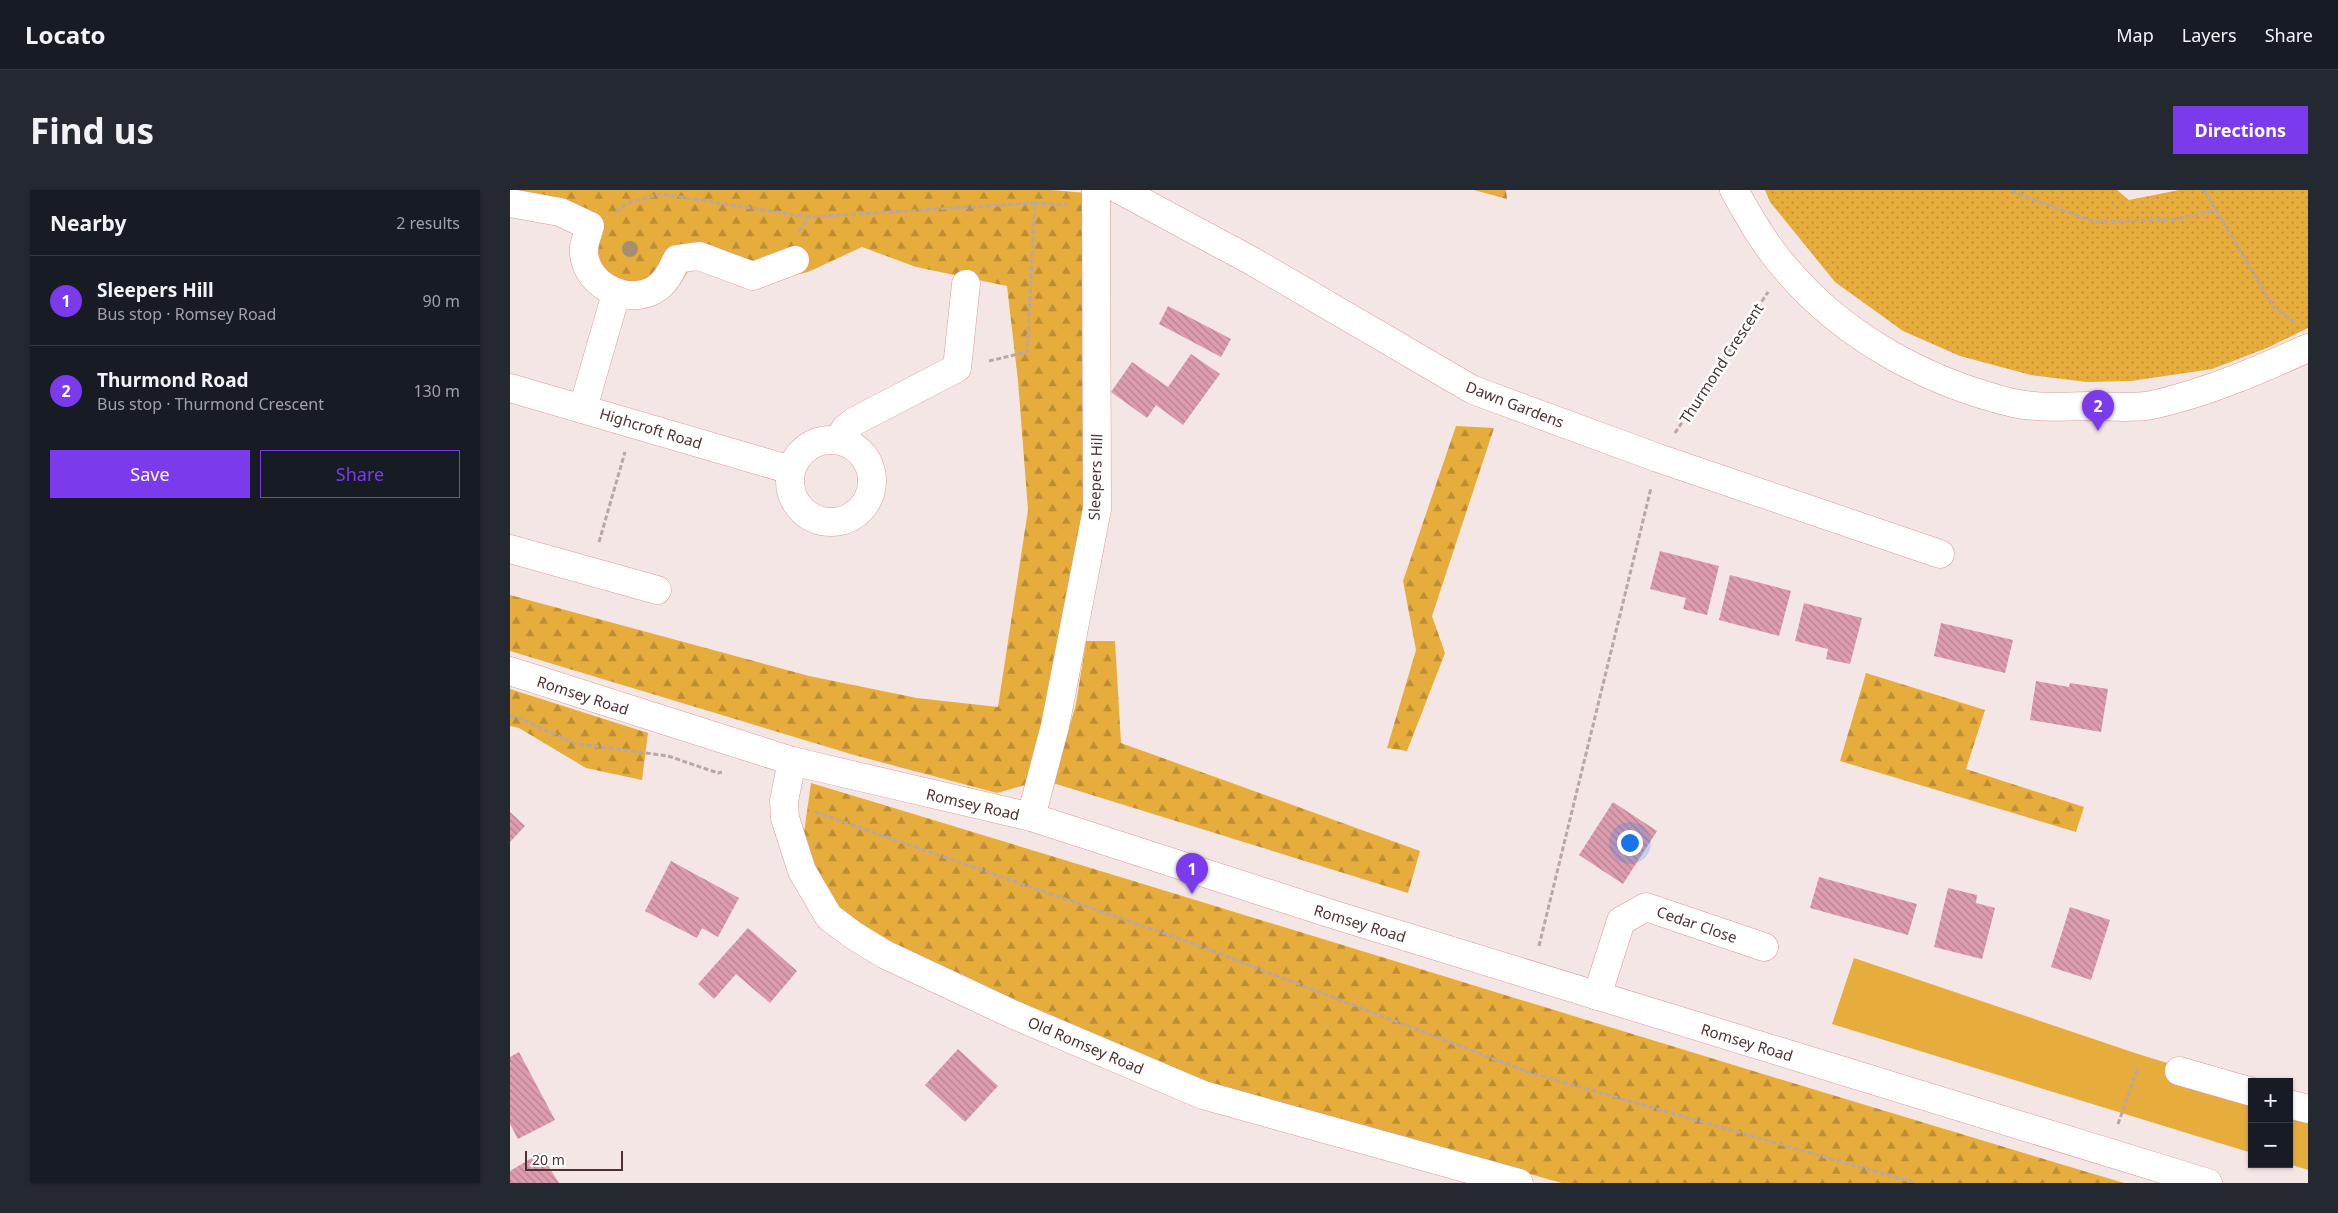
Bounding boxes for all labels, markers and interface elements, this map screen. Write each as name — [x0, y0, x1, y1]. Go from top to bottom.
text: Locato — [25, 18, 106, 51]
text: Map — [2116, 23, 2154, 47]
text: Layers — [2182, 23, 2237, 47]
text: Share — [2265, 23, 2313, 47]
button: Directions — [2173, 106, 2308, 154]
text: Find us — [30, 107, 154, 154]
text: Nearby — [50, 209, 126, 237]
text: 2 results — [396, 212, 460, 234]
text: Sleepers Hill — [97, 277, 214, 303]
text: 1 — [61, 290, 71, 312]
text: 90 m — [423, 290, 460, 312]
street label: Thurmond Crescent — [1675, 298, 1768, 427]
text: Bus stop · Romsey Road — [97, 303, 276, 325]
text: Thurmond Road — [97, 367, 249, 393]
street label: Dawn Gardens — [1463, 376, 1567, 432]
text: 2 — [61, 380, 71, 402]
text: 130 m — [413, 380, 460, 402]
pin: 2 — [2082, 390, 2114, 431]
text: Bus stop · Thurmond Crescent — [97, 393, 324, 415]
street label: Highcroft Road — [597, 403, 705, 453]
street label: Sleepers Hill — [1083, 433, 1107, 521]
button: Save — [50, 450, 250, 498]
button: Share — [260, 450, 460, 498]
street label: Romsey Road — [535, 671, 631, 719]
street label: Romsey Road — [924, 784, 1022, 824]
your location — [1617, 830, 1643, 856]
pin: 1 — [1176, 853, 1208, 894]
street label: Romsey Road — [1311, 899, 1409, 947]
street label: Cedar Close — [1654, 901, 1740, 947]
street label: Old Romsey Road — [1025, 1012, 1147, 1078]
street label: Romsey Road — [1698, 1018, 1796, 1066]
map controls — [2248, 1078, 2293, 1168]
button: + — [2248, 1078, 2293, 1123]
button: − — [2248, 1123, 2293, 1168]
scale bar — [525, 1148, 622, 1171]
text: 20 m — [532, 1150, 565, 1169]

